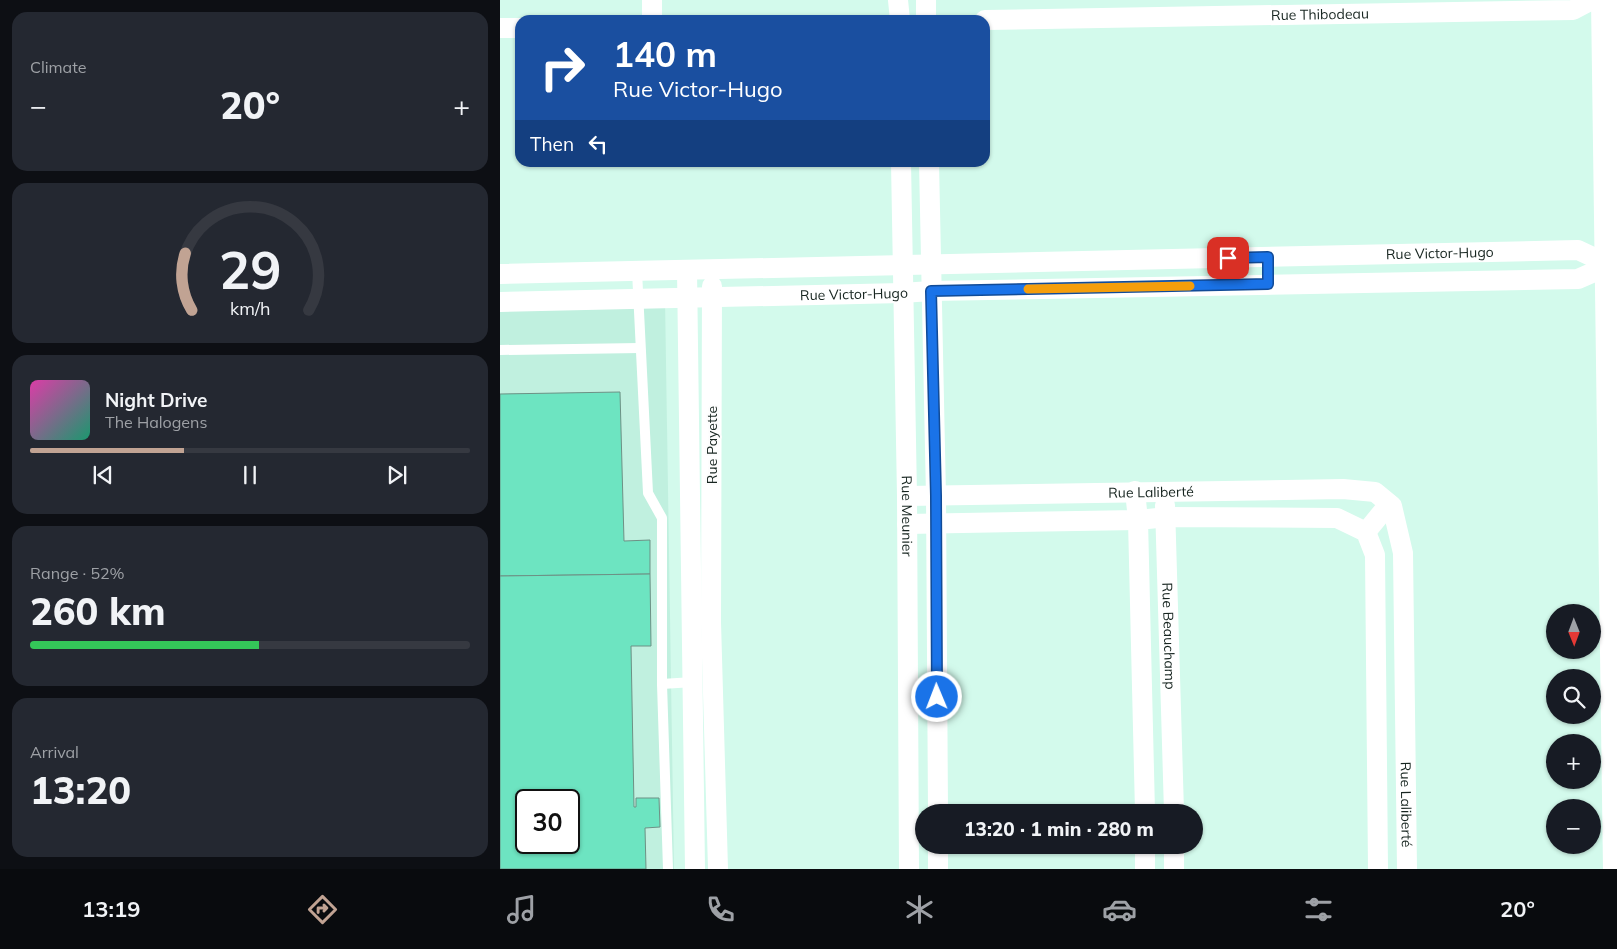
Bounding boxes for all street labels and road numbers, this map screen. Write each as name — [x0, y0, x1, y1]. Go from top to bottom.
street label: Rue Thibodeau — [1271, 4, 1369, 24]
street label: Rue Victor-Hugo — [1386, 243, 1494, 263]
street label: Rue Victor-Hugo — [800, 284, 909, 304]
street label: Rue Payette — [703, 406, 721, 484]
street label: Rue Meunier — [898, 475, 916, 557]
street label: Rue Laliberté — [1108, 482, 1194, 502]
street label: Rue Beauchamp — [1158, 582, 1179, 690]
street label: Rue Laliberté — [1397, 762, 1416, 847]

